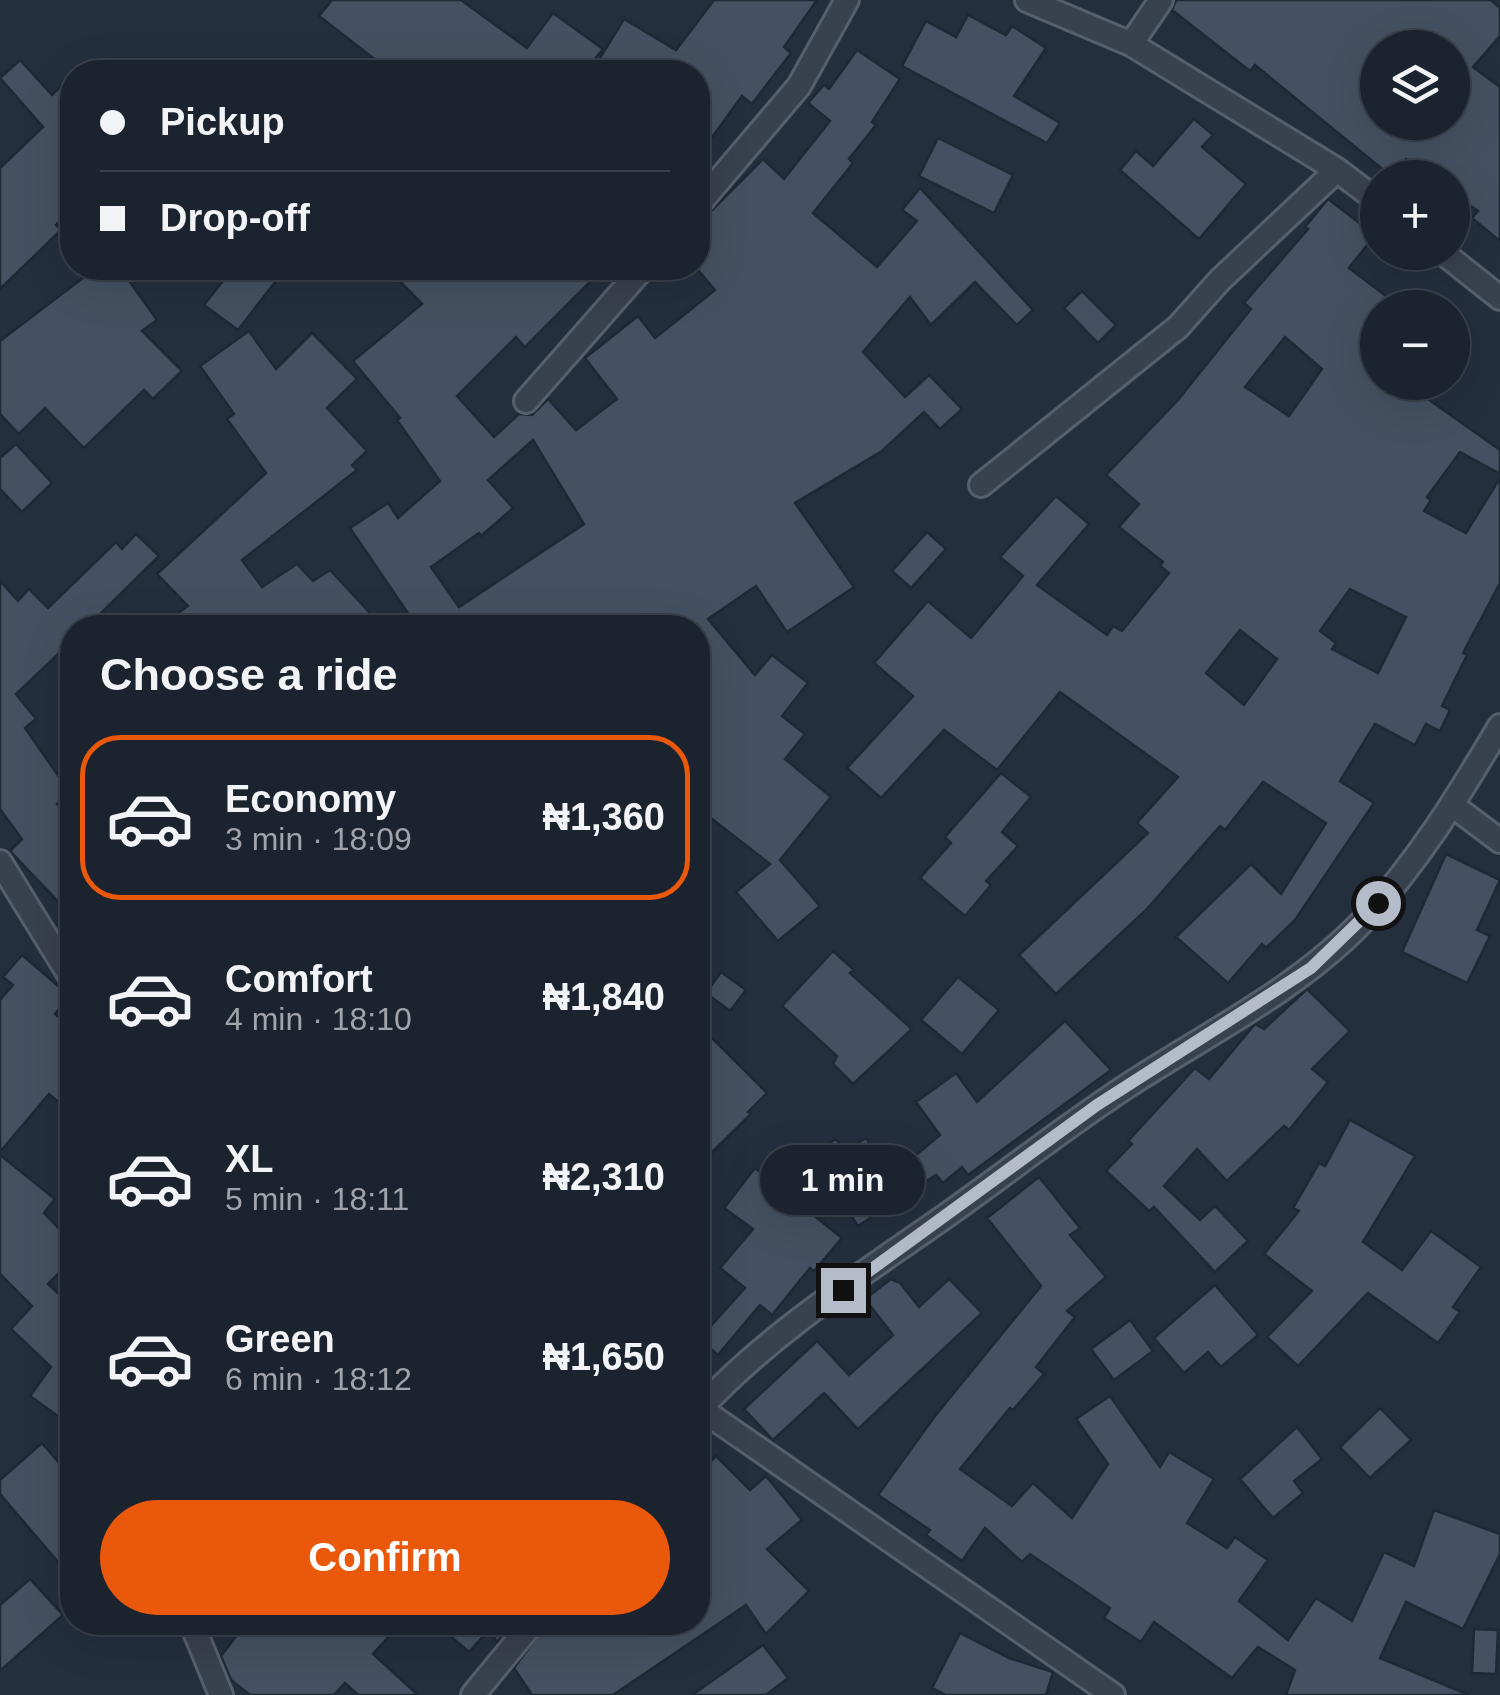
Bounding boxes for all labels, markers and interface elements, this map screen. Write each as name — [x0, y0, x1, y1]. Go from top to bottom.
map controls — [1360, 30, 1470, 400]
button: layers — [1360, 30, 1470, 140]
text: Pickup — [160, 101, 285, 143]
button: + — [1360, 160, 1470, 270]
text: Drop-off — [160, 197, 310, 239]
button: − — [1360, 290, 1470, 400]
text: Choose a ride — [100, 649, 398, 700]
icon: car — [105, 773, 195, 863]
text: Economy — [225, 778, 396, 820]
text: ₦1,360 — [542, 796, 665, 838]
text: 3 min · 18:09 — [225, 821, 412, 857]
route start — [1356, 881, 1401, 926]
icon: car — [105, 953, 195, 1043]
text: Comfort — [225, 958, 373, 1000]
text: ₦1,840 — [542, 976, 665, 1018]
text: 4 min · 18:10 — [225, 1001, 412, 1037]
icon: car — [105, 1133, 195, 1223]
text: XL — [225, 1138, 274, 1180]
callout: 1 min — [760, 1145, 926, 1215]
text: ₦2,310 — [542, 1156, 665, 1198]
text: 1 min — [801, 1162, 884, 1198]
text: 5 min · 18:11 — [225, 1181, 409, 1217]
route end — [821, 1268, 866, 1313]
icon: car — [105, 1313, 195, 1403]
text: Green — [225, 1318, 335, 1360]
text: ₦1,650 — [542, 1336, 665, 1378]
text: 6 min · 18:12 — [225, 1361, 412, 1397]
button: Confirm — [100, 1500, 670, 1615]

